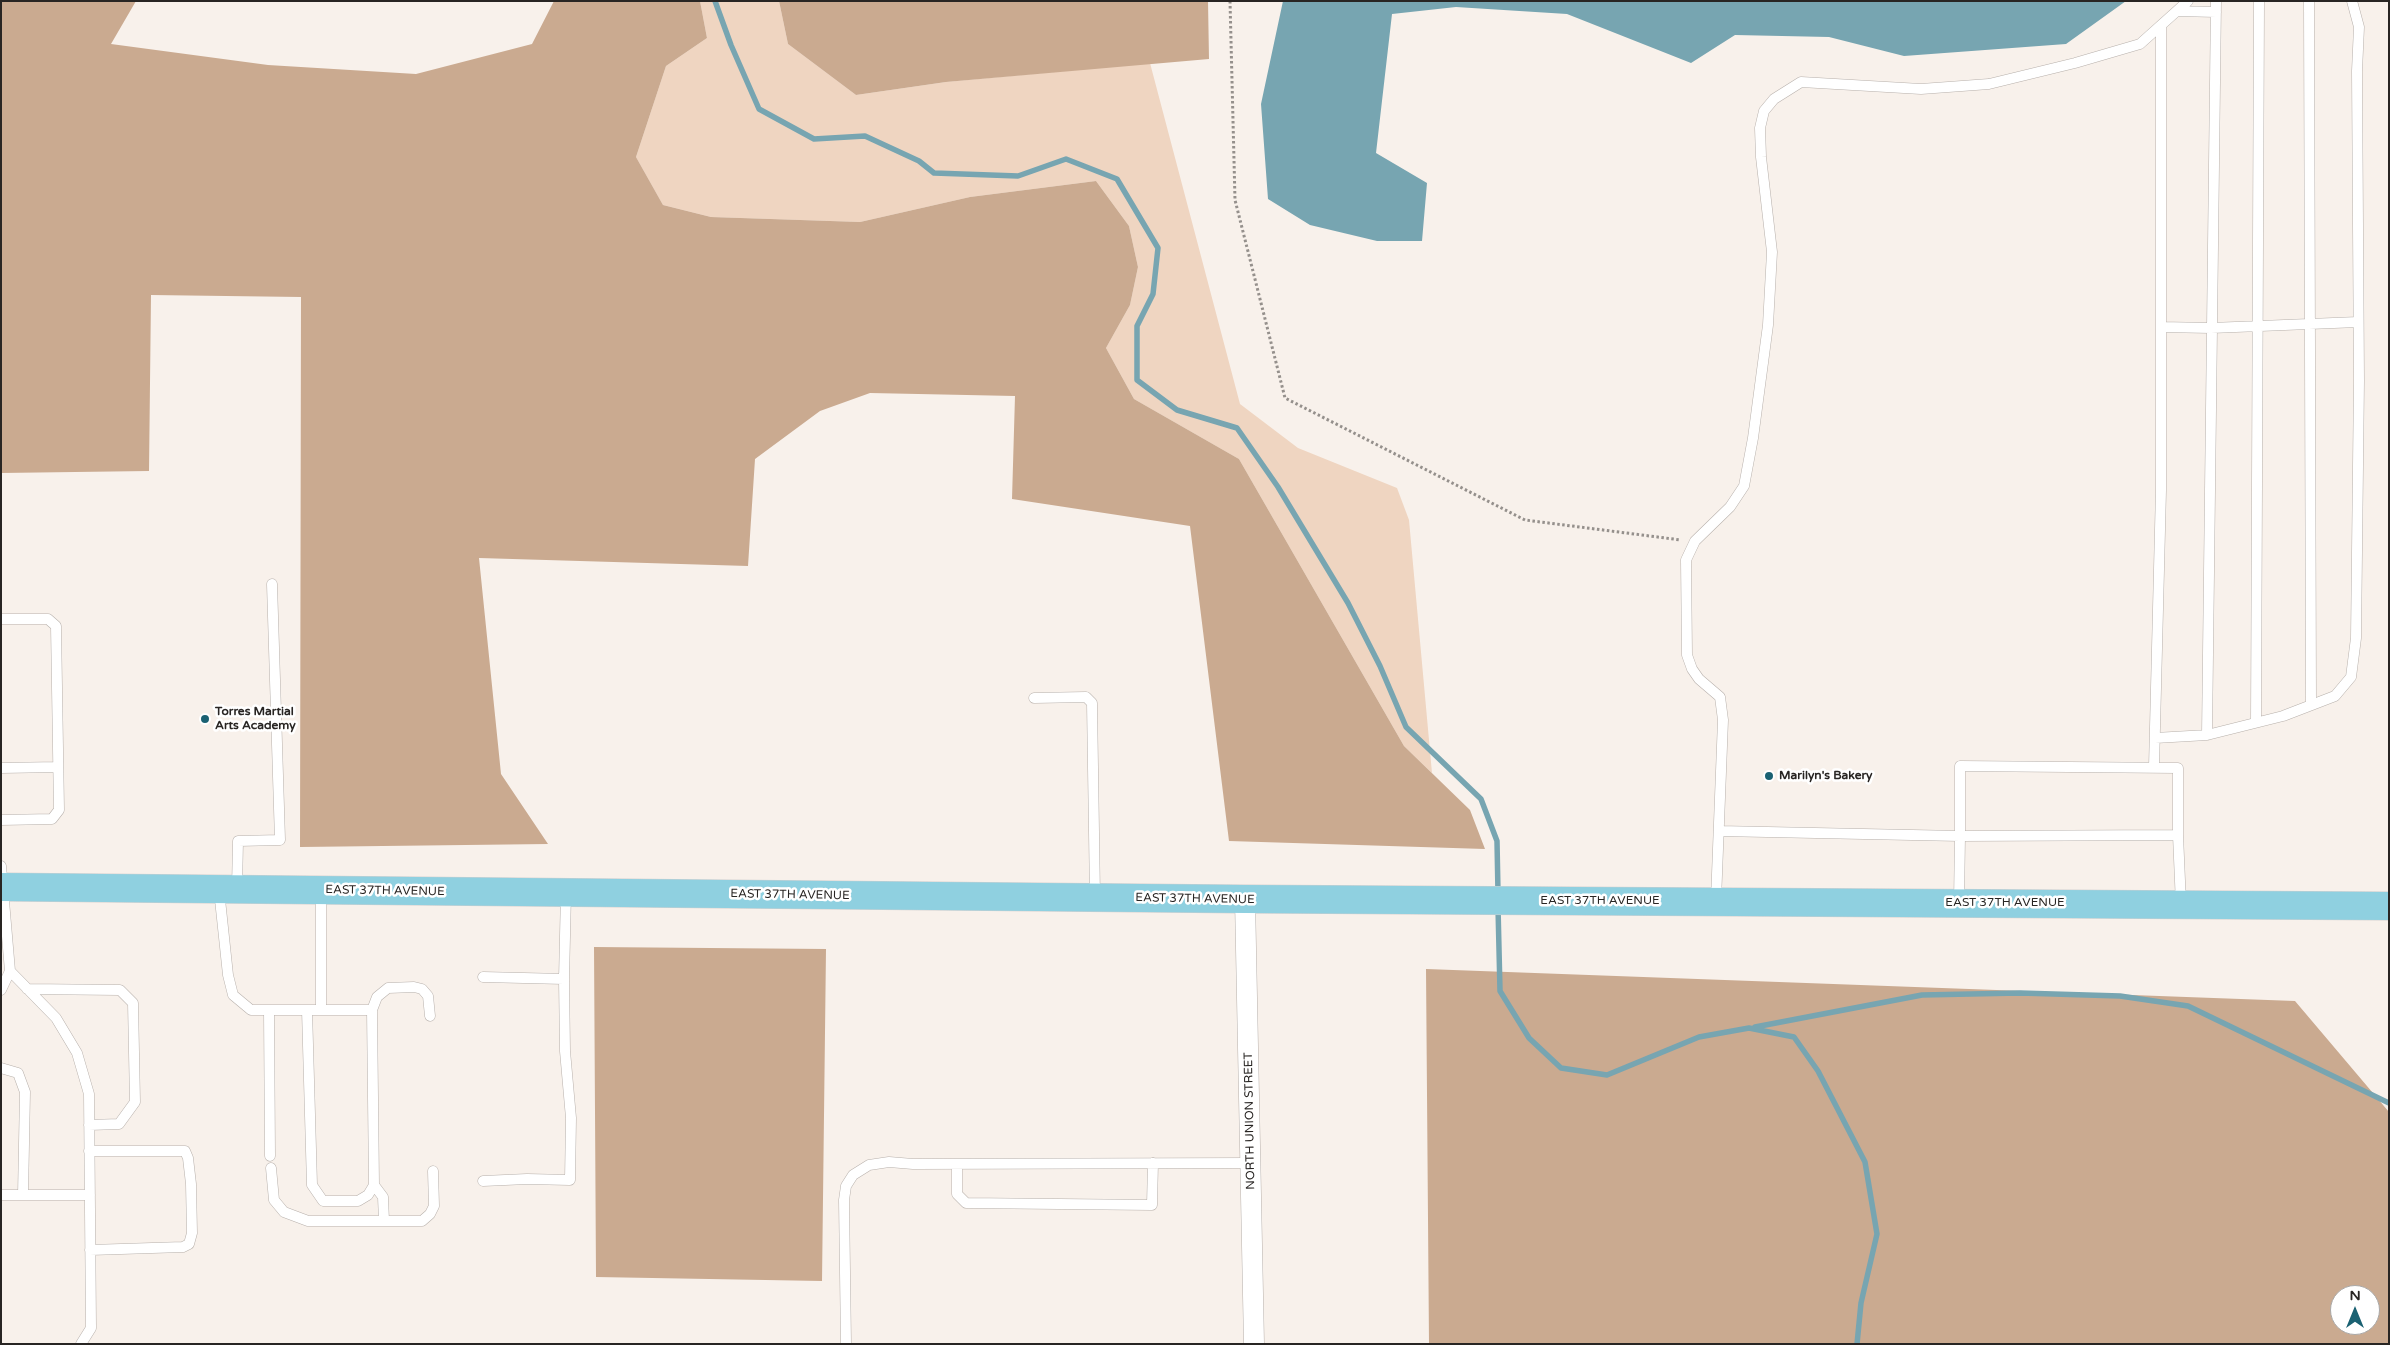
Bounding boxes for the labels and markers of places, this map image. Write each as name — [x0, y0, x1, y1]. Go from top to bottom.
place label: Torres Martial Arts Academy — [215, 705, 296, 733]
marker: Torres Martial Arts Academy — [199, 713, 211, 725]
place label: Marilyn's Bakery — [1779, 769, 1873, 783]
marker: Marilyn's Bakery — [1763, 770, 1775, 782]

